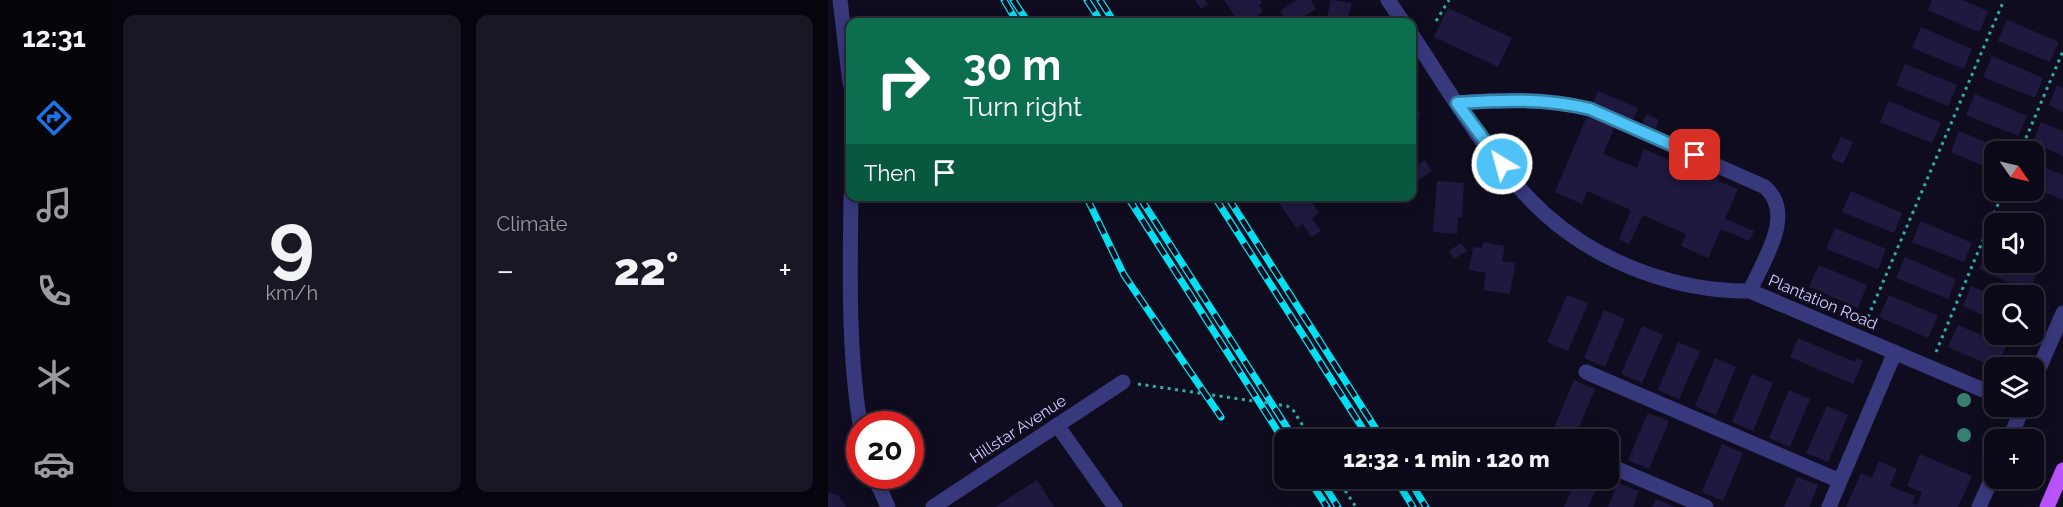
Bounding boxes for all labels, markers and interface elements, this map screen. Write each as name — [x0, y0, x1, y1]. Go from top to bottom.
text: 12:31 — [22, 22, 86, 53]
text: 30 m — [963, 41, 1061, 90]
icon: right — [864, 42, 942, 120]
text: Turn right — [963, 91, 1082, 122]
icon: directions — [33, 97, 75, 139]
pin — [1669, 129, 1720, 180]
position arrow — [1470, 132, 1534, 196]
icon: arrive — [1678, 138, 1711, 171]
north arrow — [1984, 141, 2044, 201]
map controls — [1984, 141, 2044, 489]
icon: arrive — [928, 156, 961, 189]
text: Then — [864, 160, 916, 186]
icon: music — [33, 184, 75, 226]
text: 9 — [269, 196, 315, 287]
text: Climate — [497, 212, 568, 236]
button: sound — [1984, 213, 2044, 273]
text: 22° — [614, 243, 679, 296]
text: − — [497, 251, 514, 290]
text: + — [778, 251, 792, 290]
icon: phone — [33, 270, 75, 312]
street label: Plantation Road — [1766, 271, 1880, 334]
text: km/h — [265, 281, 318, 305]
button: search — [1984, 285, 2044, 345]
icon: climate — [33, 356, 75, 398]
button: layers — [1984, 357, 2044, 417]
street label: Hillstar Avenue — [966, 391, 1070, 467]
speed limit sign: 20 — [846, 411, 924, 489]
button: + — [1984, 429, 2044, 489]
icon: car — [33, 443, 75, 485]
text: 12:32 · 1 min · 120 m — [1343, 446, 1550, 472]

